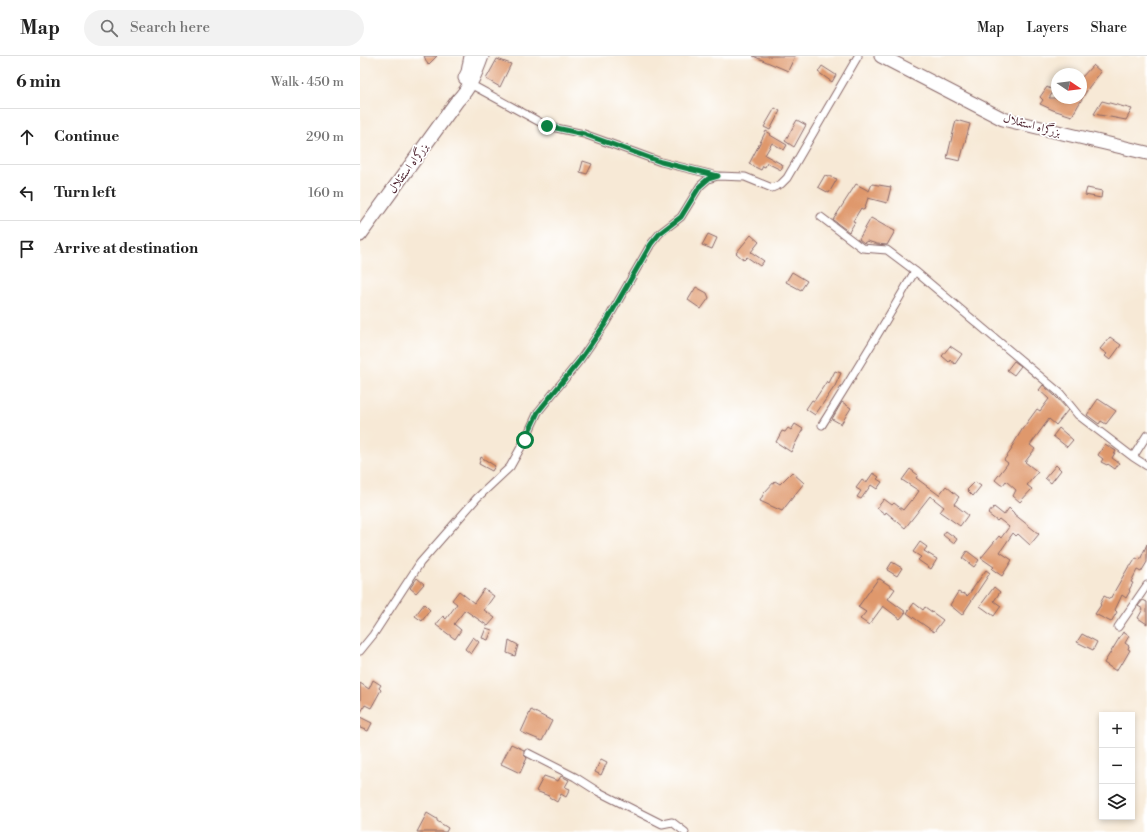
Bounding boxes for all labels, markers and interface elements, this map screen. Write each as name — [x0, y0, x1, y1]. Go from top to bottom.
search box — [84, 10, 364, 46]
text: Map — [20, 16, 60, 40]
icon: search — [98, 17, 120, 39]
text: Search here — [130, 18, 210, 37]
text: Map — [977, 19, 1004, 37]
text: Layers — [1026, 19, 1069, 37]
text: Share — [1091, 19, 1127, 37]
north arrow — [1051, 68, 1087, 104]
text: 6 min — [16, 71, 61, 93]
text: Walk · 450 m — [271, 74, 344, 90]
street label: بزرگراه استقلال — [1001, 110, 1063, 140]
route end — [538, 117, 556, 135]
icon: ahead — [16, 126, 38, 148]
text: Continue — [54, 127, 119, 146]
text: 290 m — [306, 129, 344, 145]
street label: بزرگراه استقلال — [384, 139, 432, 197]
icon: left — [16, 182, 38, 204]
text: Turn left — [54, 183, 116, 202]
text: 160 m — [308, 185, 344, 201]
icon: arrive — [16, 238, 38, 260]
text: Arrive at destination — [54, 239, 198, 258]
route start — [516, 431, 534, 449]
map controls — [1099, 712, 1135, 820]
button: + — [1099, 712, 1135, 748]
button: − — [1099, 748, 1135, 784]
button: layers — [1099, 784, 1135, 820]

